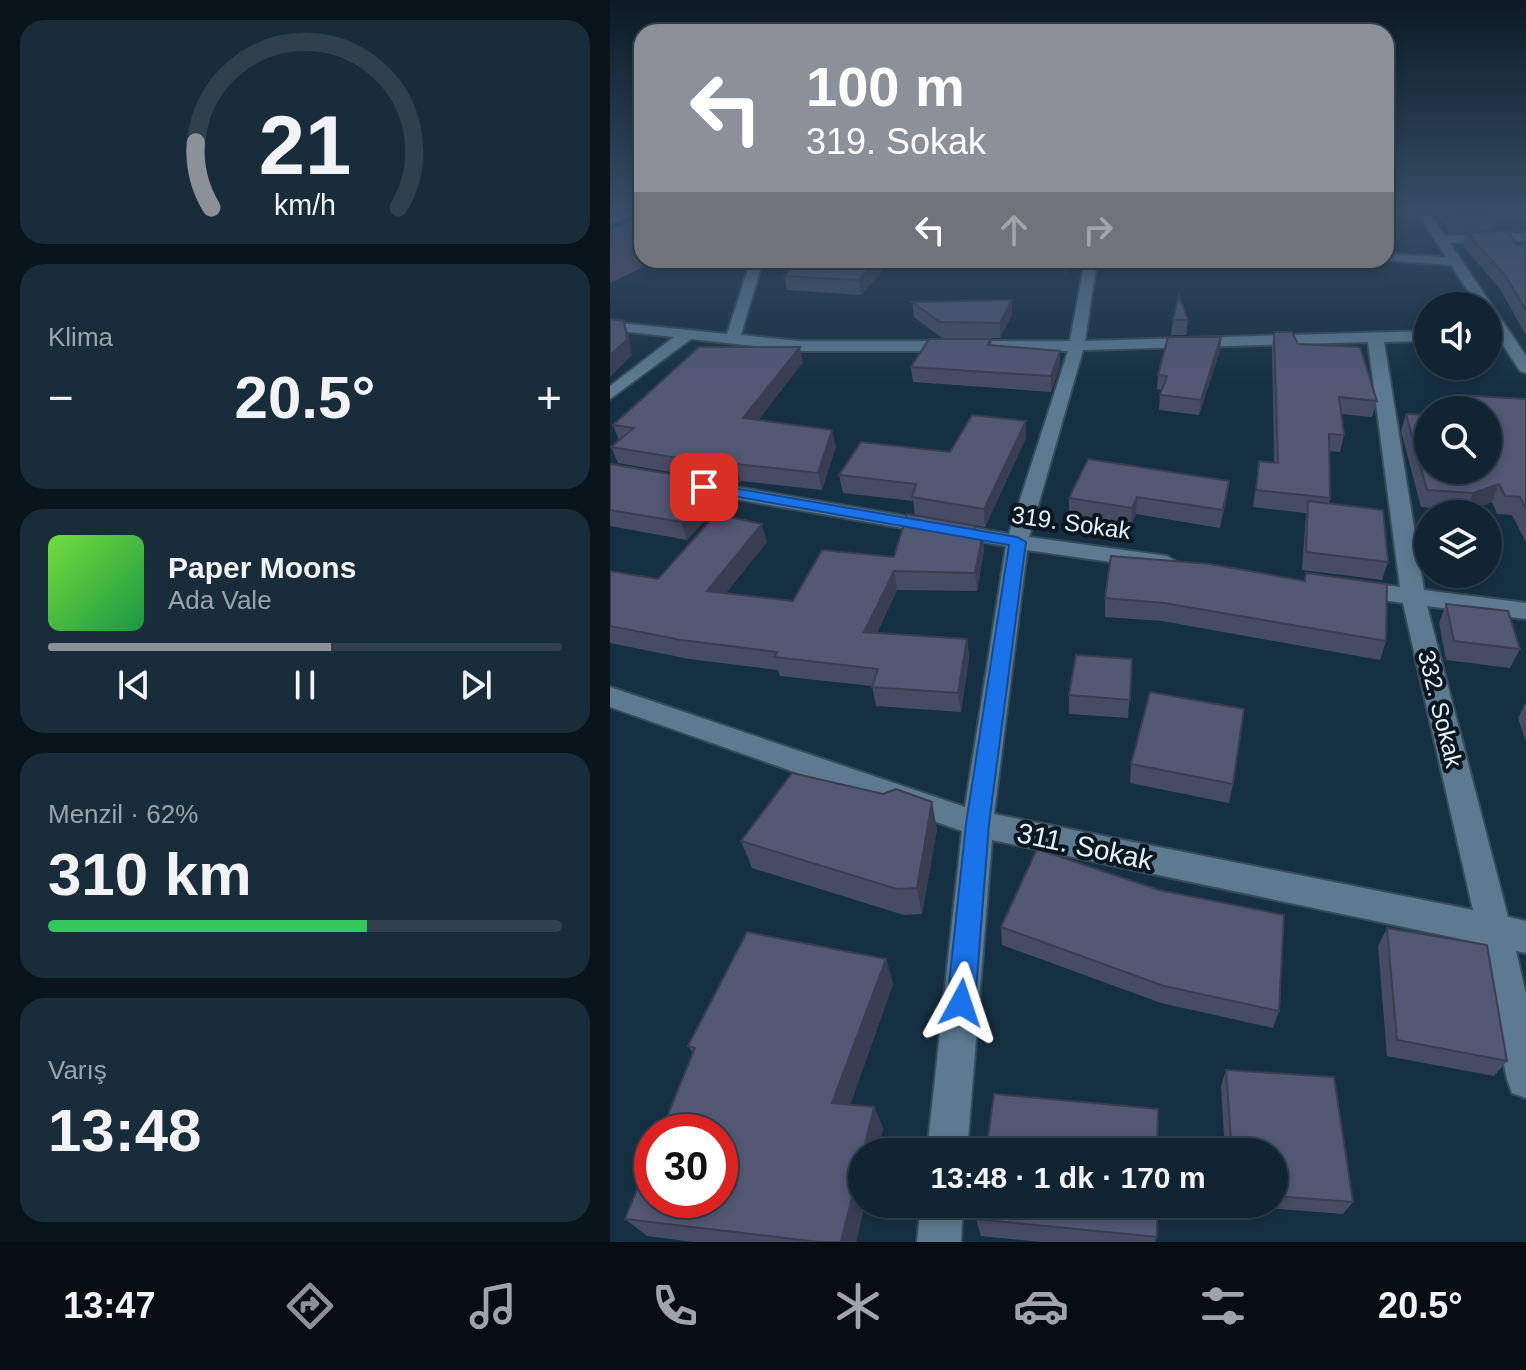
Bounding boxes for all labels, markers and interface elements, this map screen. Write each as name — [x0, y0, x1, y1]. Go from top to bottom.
text: 100 m — [806, 55, 965, 118]
icon: left — [674, 56, 778, 160]
text: 21 — [259, 99, 351, 192]
text: 319. Sokak — [806, 121, 986, 162]
text: km/h — [274, 189, 336, 221]
icon: left — [908, 208, 952, 252]
icon: ahead — [992, 208, 1036, 252]
icon: right — [1076, 208, 1120, 252]
map controls — [1414, 292, 1502, 588]
button: sound — [1414, 292, 1502, 380]
text: Klima — [48, 322, 113, 352]
text: 20.5° — [235, 364, 375, 431]
text: − — [48, 373, 74, 422]
text: + — [536, 373, 562, 422]
button: search — [1414, 396, 1502, 484]
pin — [670, 453, 738, 521]
icon: arrive — [682, 465, 726, 509]
button: layers — [1414, 500, 1502, 588]
street label: 319. Sokak — [1010, 501, 1133, 544]
text: Paper Moons — [168, 551, 356, 584]
text: Ada Vale — [168, 585, 272, 615]
street label: 332. Sokak — [1413, 647, 1468, 771]
icon: previous — [112, 663, 156, 707]
icon: pause — [283, 663, 327, 707]
icon: next — [454, 663, 498, 707]
text: Menzil · 62% — [48, 799, 198, 829]
street label: 311. Sokak — [1014, 817, 1157, 876]
text: 310 km — [48, 841, 252, 908]
position arrow — [919, 961, 1003, 1045]
text: Varış — [48, 1055, 107, 1085]
text: 13:48 — [48, 1097, 201, 1164]
speed limit sign: 30 — [634, 1114, 738, 1218]
text: 13:48 · 1 dk · 170 m — [930, 1161, 1206, 1194]
icon: directions — [282, 1278, 338, 1334]
icon: music — [465, 1278, 521, 1334]
icon: phone — [647, 1278, 703, 1334]
icon: climate — [830, 1278, 886, 1334]
icon: car — [1013, 1278, 1069, 1334]
icon: filters — [1195, 1278, 1251, 1334]
text: 13:47 — [63, 1285, 155, 1326]
text: 20.5° — [1378, 1285, 1463, 1326]

